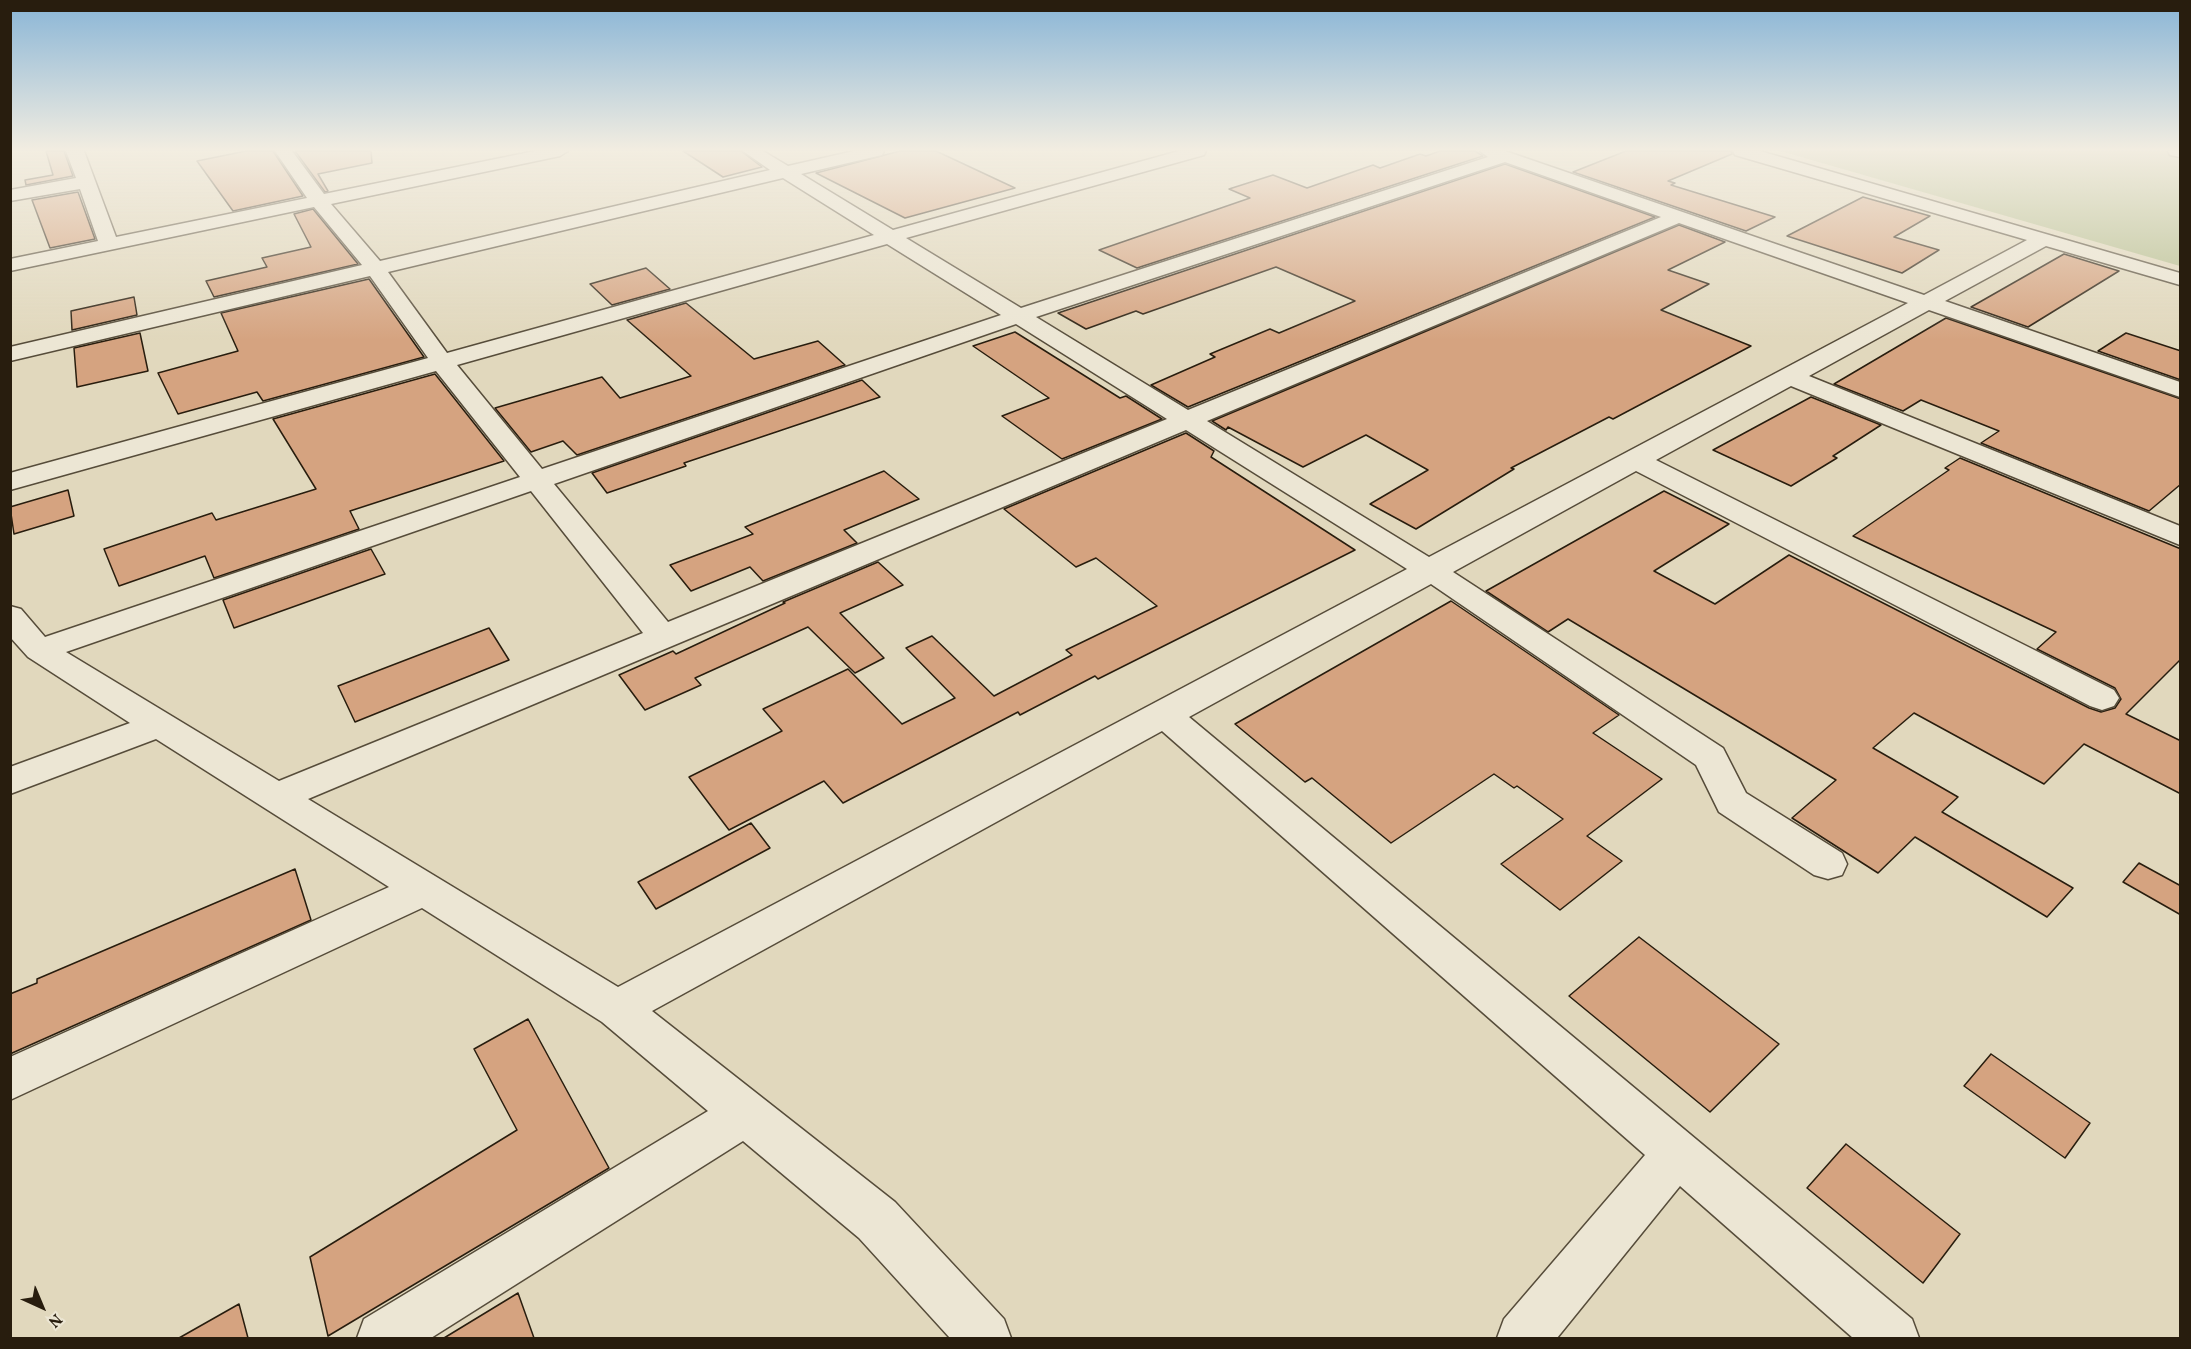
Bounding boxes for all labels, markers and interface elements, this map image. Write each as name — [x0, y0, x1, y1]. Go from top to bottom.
north arrow — [12, 1277, 72, 1337]
text: N — [43, 1308, 66, 1332]

